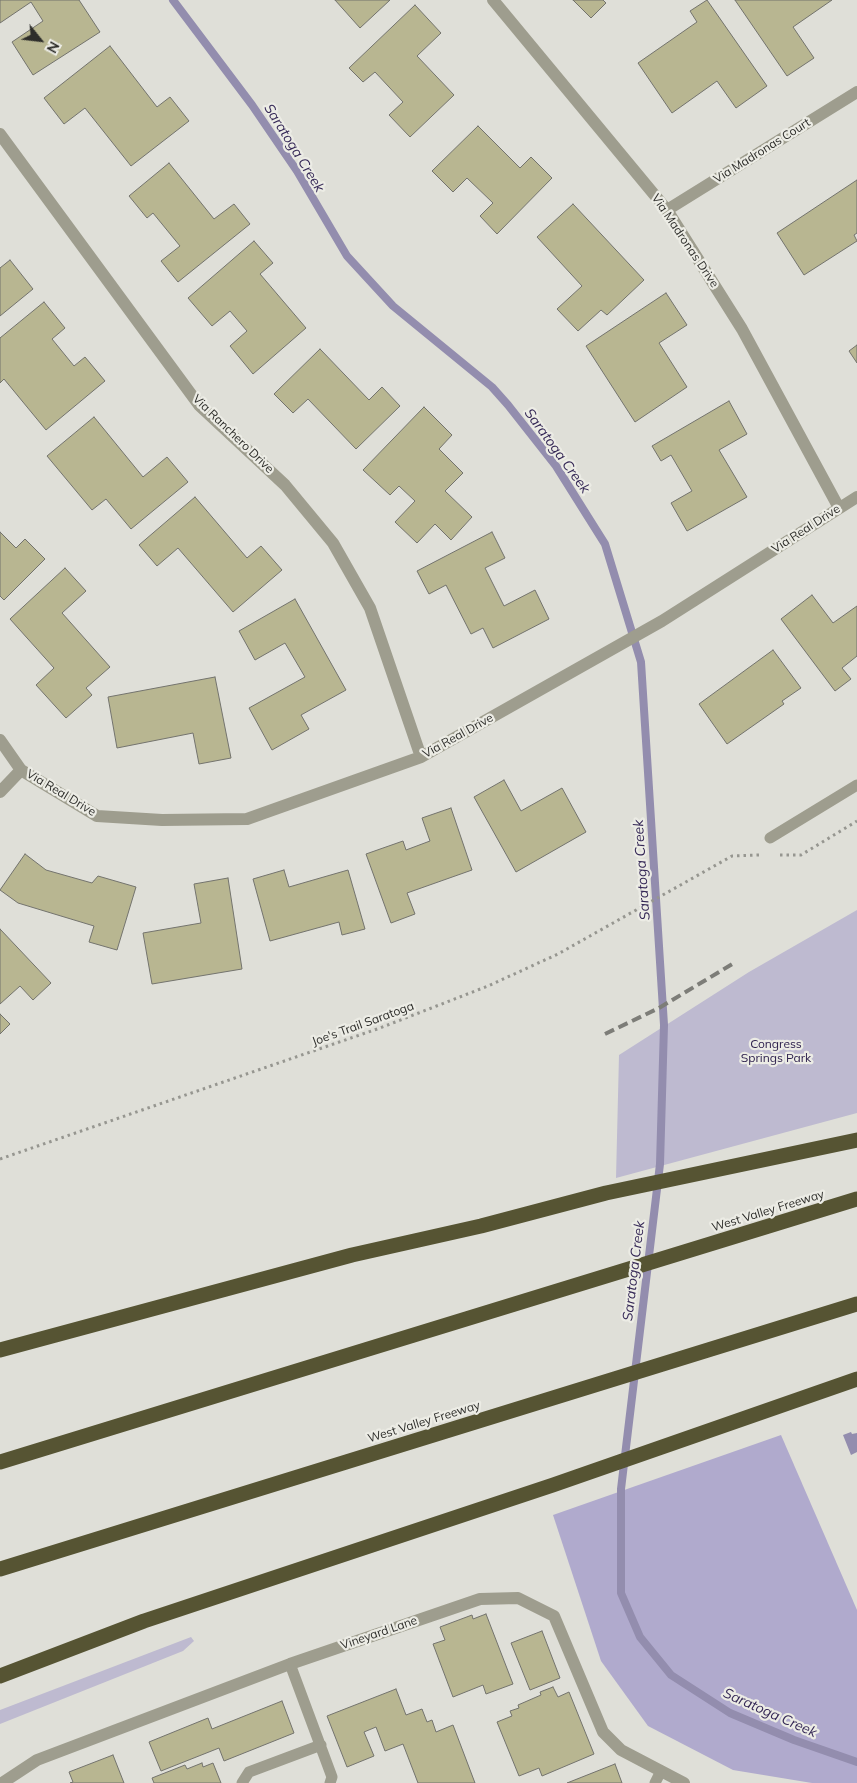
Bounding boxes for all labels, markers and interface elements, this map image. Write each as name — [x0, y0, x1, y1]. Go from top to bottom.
north arrow — [15, 15, 65, 65]
text: N — [43, 38, 64, 56]
water label: Saratoga Creek — [260, 101, 328, 195]
street label: Via Madronas Court — [711, 115, 813, 187]
street label: Via Madronas Drive — [648, 192, 722, 290]
street label: Via Ranchero Drive — [190, 392, 276, 476]
water label: Saratoga Creek — [521, 405, 593, 497]
street label: Via Real Drive — [769, 502, 843, 556]
street label: Via Real Drive — [420, 711, 496, 761]
street label: Via Real Drive — [24, 767, 98, 819]
water label: Saratoga Creek — [630, 819, 654, 921]
street label: Joe's Trail Saratoga — [310, 999, 416, 1049]
park label: Congress Springs Park — [741, 1037, 811, 1065]
street label: West Valley Freeway — [710, 1187, 826, 1235]
water label: Saratoga Creek — [620, 1220, 648, 1322]
street label: West Valley Freeway — [366, 1398, 482, 1446]
street label: Vineyard Lane — [339, 1613, 419, 1653]
water label: Saratoga Creek — [721, 1685, 819, 1741]

